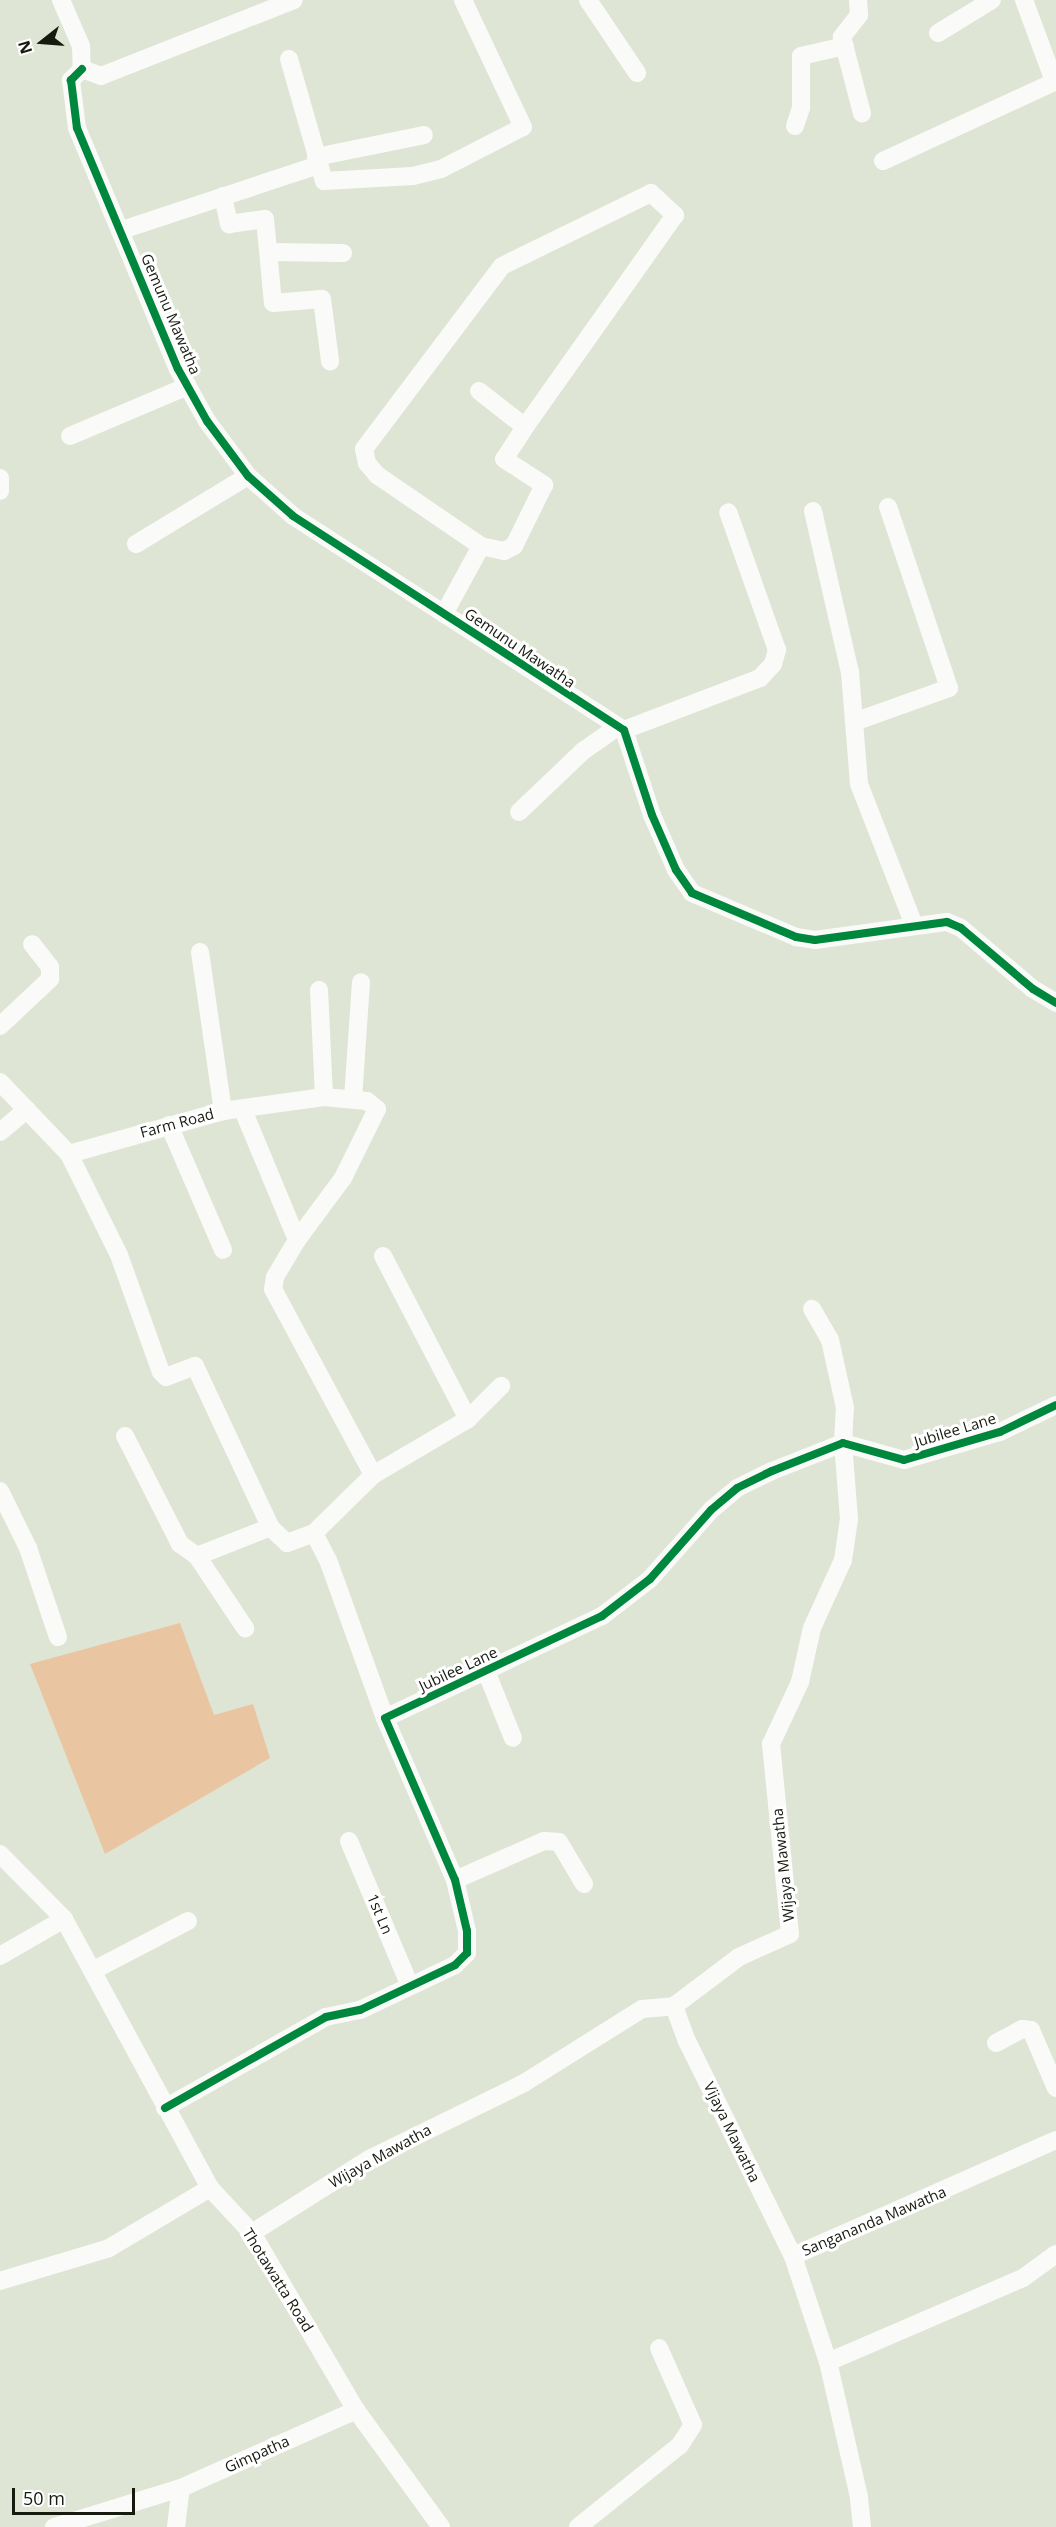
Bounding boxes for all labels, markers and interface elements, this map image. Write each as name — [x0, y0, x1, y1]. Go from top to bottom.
north arrow — [12, 12, 72, 72]
text: N — [12, 38, 37, 57]
street label: Gemunu Mawatha — [137, 251, 205, 377]
street label: Gemunu Mawatha — [461, 604, 579, 692]
street label: Farm Road — [138, 1104, 216, 1142]
street label: Jubilee Lane — [912, 1409, 998, 1451]
street label: Jubilee Lane — [416, 1643, 500, 1695]
street label: Wijaya Mawatha — [768, 1807, 798, 1923]
street label: 1st Ln — [364, 1891, 396, 1937]
street label: Vijaya Mawatha — [700, 2079, 764, 2185]
street label: Wijaya Mawatha — [326, 2120, 434, 2192]
street label: Sangananda Mawatha — [799, 2182, 949, 2260]
street label: Thotawatta Road — [239, 2225, 317, 2335]
street label: Gimpatha — [222, 2432, 292, 2476]
scale bar — [15, 2476, 138, 2514]
text: 50 m — [23, 2486, 65, 2510]

